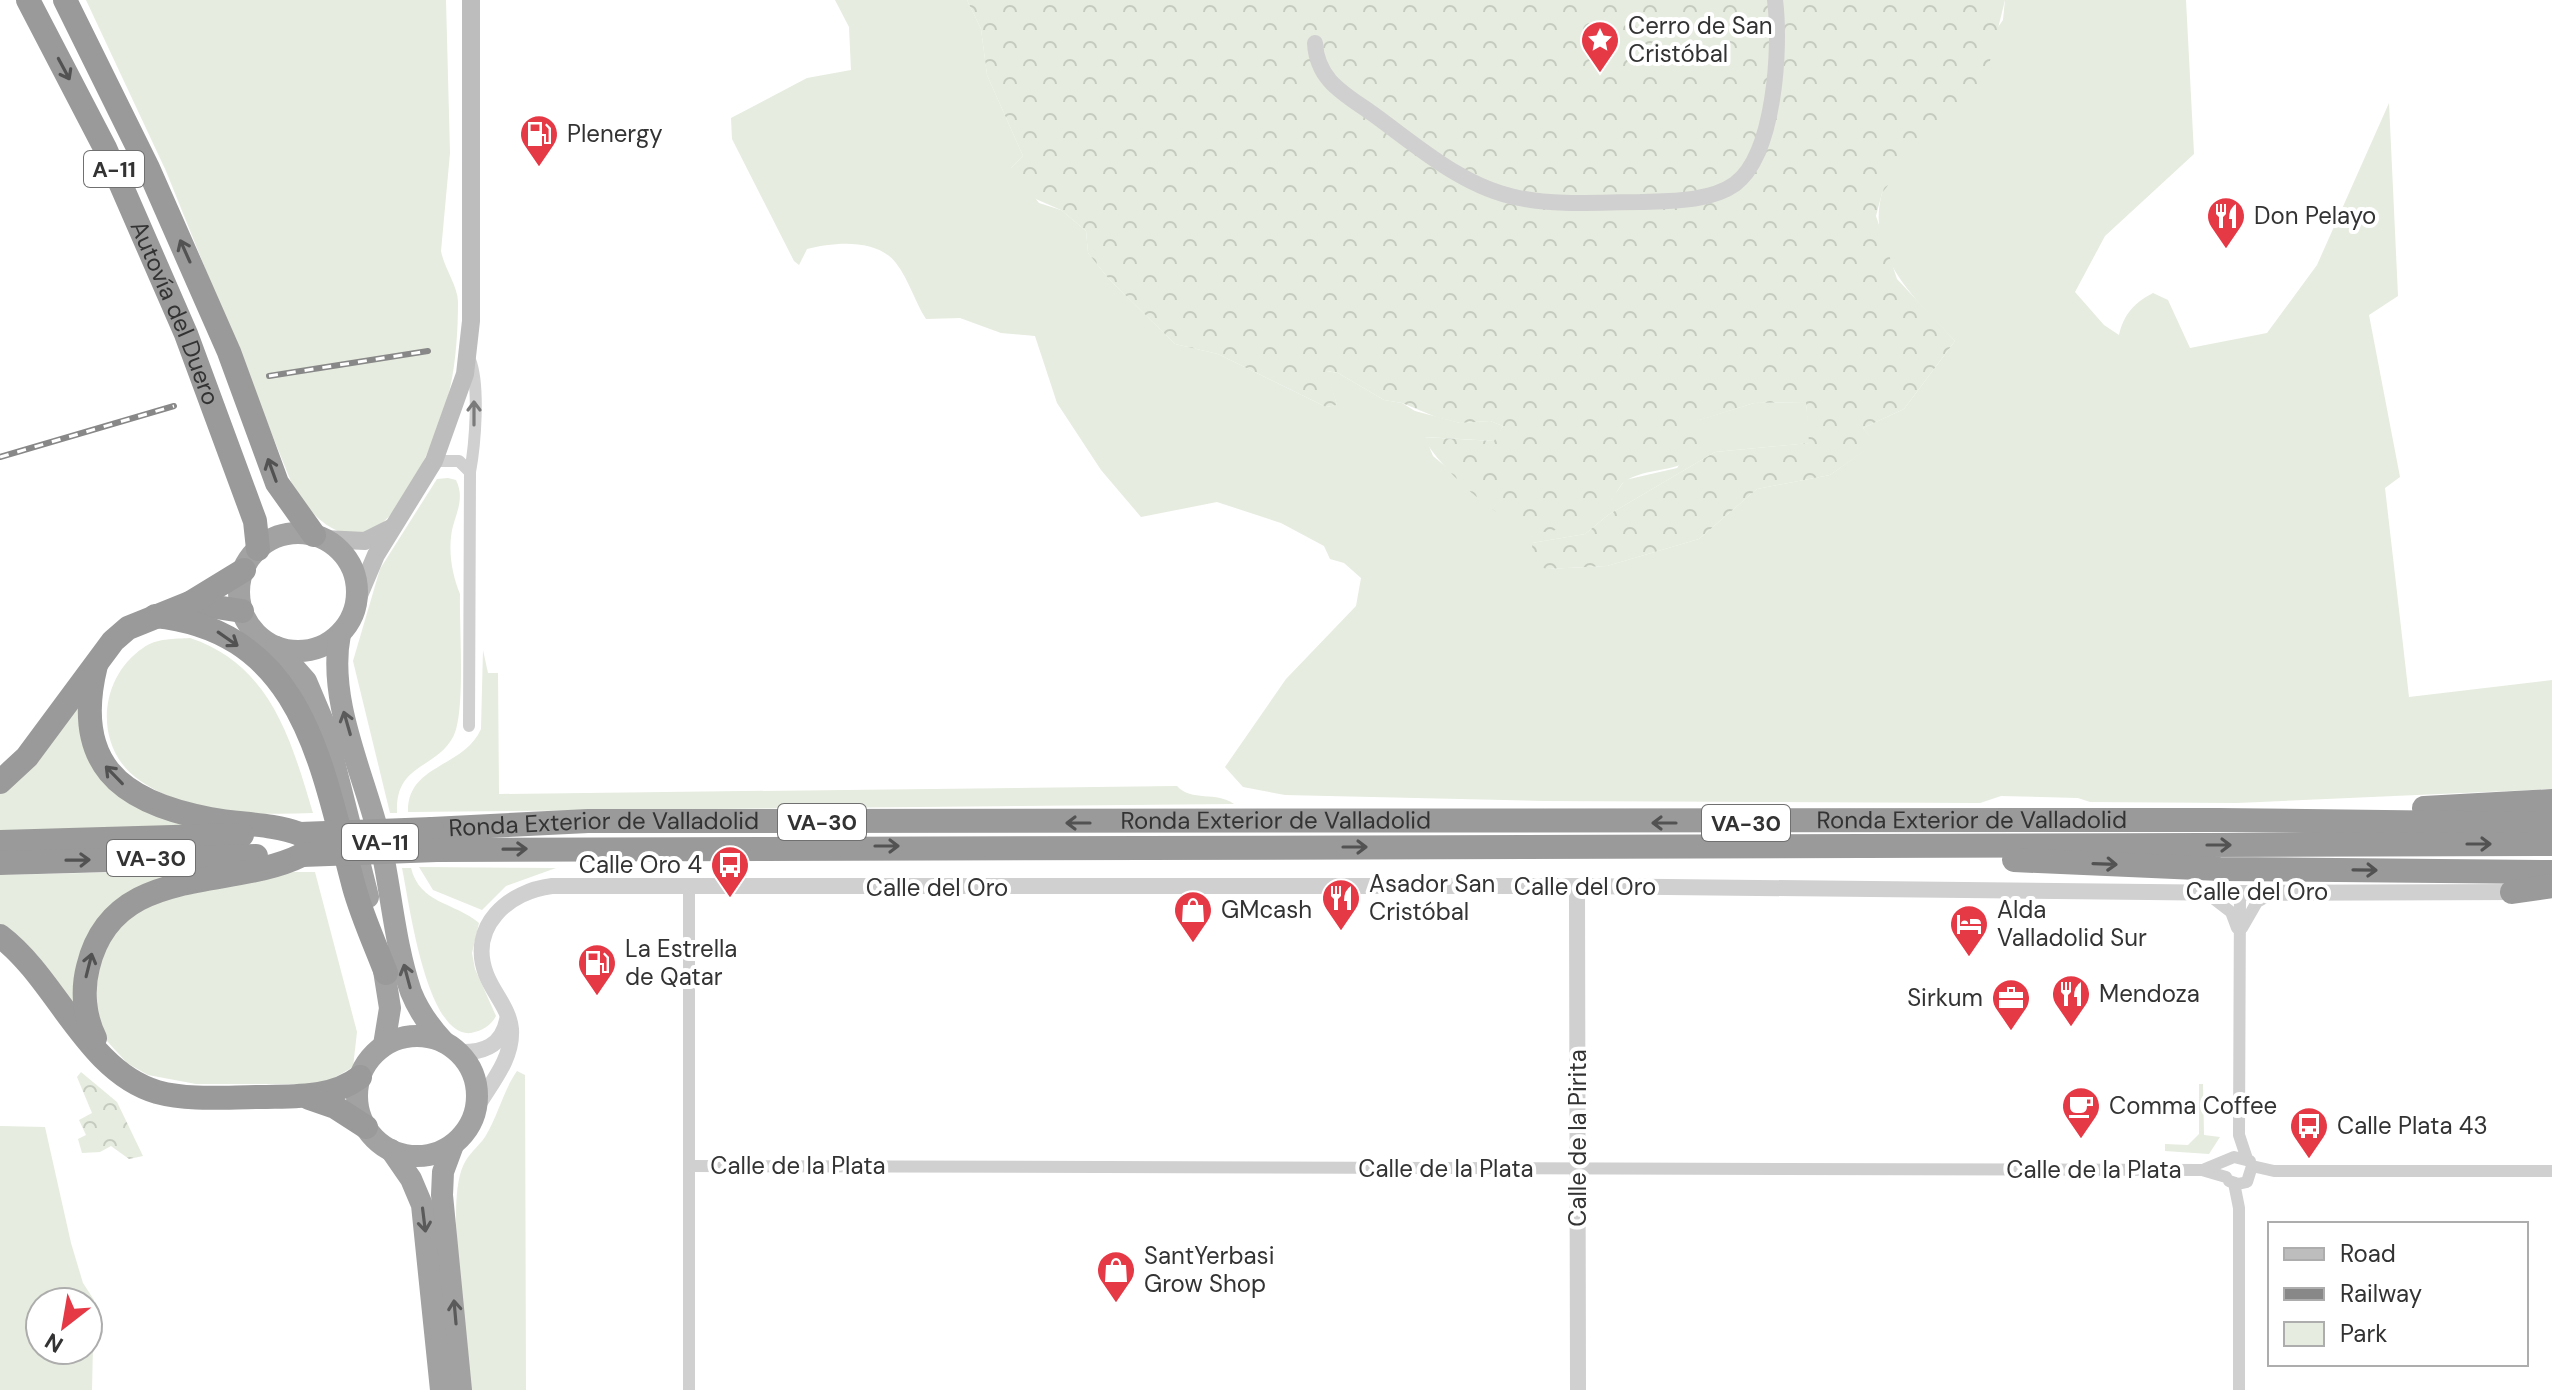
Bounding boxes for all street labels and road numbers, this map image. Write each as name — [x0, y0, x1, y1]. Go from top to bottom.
road number: A-11 — [84, 151, 144, 187]
street label: Autovía del Duero — [124, 216, 227, 409]
road number: VA-30 — [778, 804, 866, 840]
street label: Ronda Exterior de Valladolid — [1120, 804, 1431, 836]
street label: Ronda Exterior de Valladolid — [1816, 804, 2127, 835]
street label: Ronda Exterior de Valladolid — [448, 805, 759, 843]
road number: VA-30 — [1702, 805, 1790, 841]
road number: VA-11 — [342, 824, 418, 860]
road number: VA-30 — [107, 840, 195, 876]
street label: Calle del Oro — [1514, 871, 1656, 902]
street label: Calle del Oro — [866, 872, 1008, 903]
street label: Calle del Oro — [2186, 876, 2328, 907]
street label: Calle de la Pirita — [1562, 1049, 1593, 1227]
street label: Calle de la Plata — [710, 1150, 886, 1181]
street label: Calle de la Plata — [1358, 1153, 1534, 1184]
street label: Calle de la Plata — [2006, 1154, 2182, 1185]

